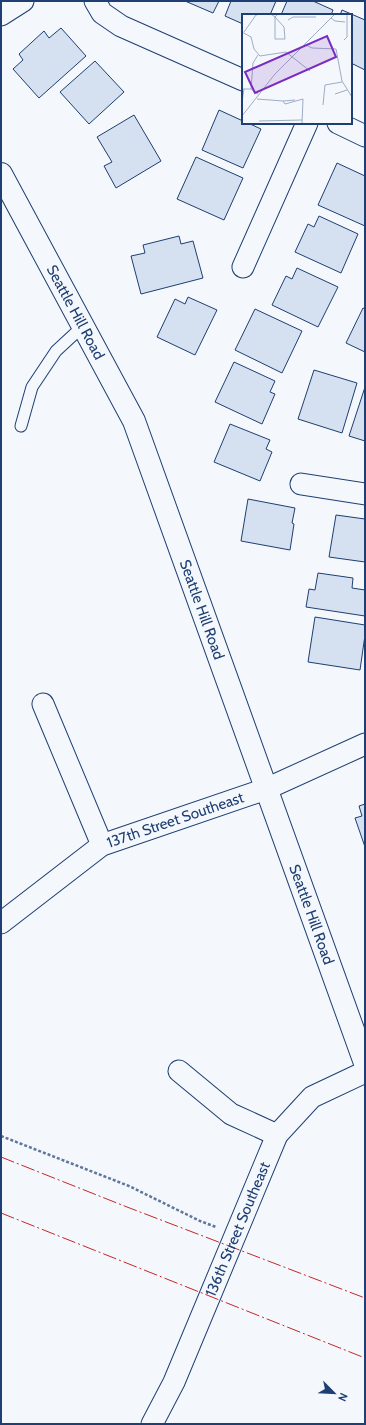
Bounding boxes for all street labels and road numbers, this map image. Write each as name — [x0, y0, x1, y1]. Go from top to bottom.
street label: Seattle Hill Road — [43, 262, 108, 363]
street label: Seattle Hill Road — [176, 557, 228, 662]
street label: 137th Street Southeast — [104, 788, 246, 852]
street label: Seattle Hill Road — [285, 862, 338, 967]
street label: 136th Street Southeast — [202, 1159, 274, 1299]

